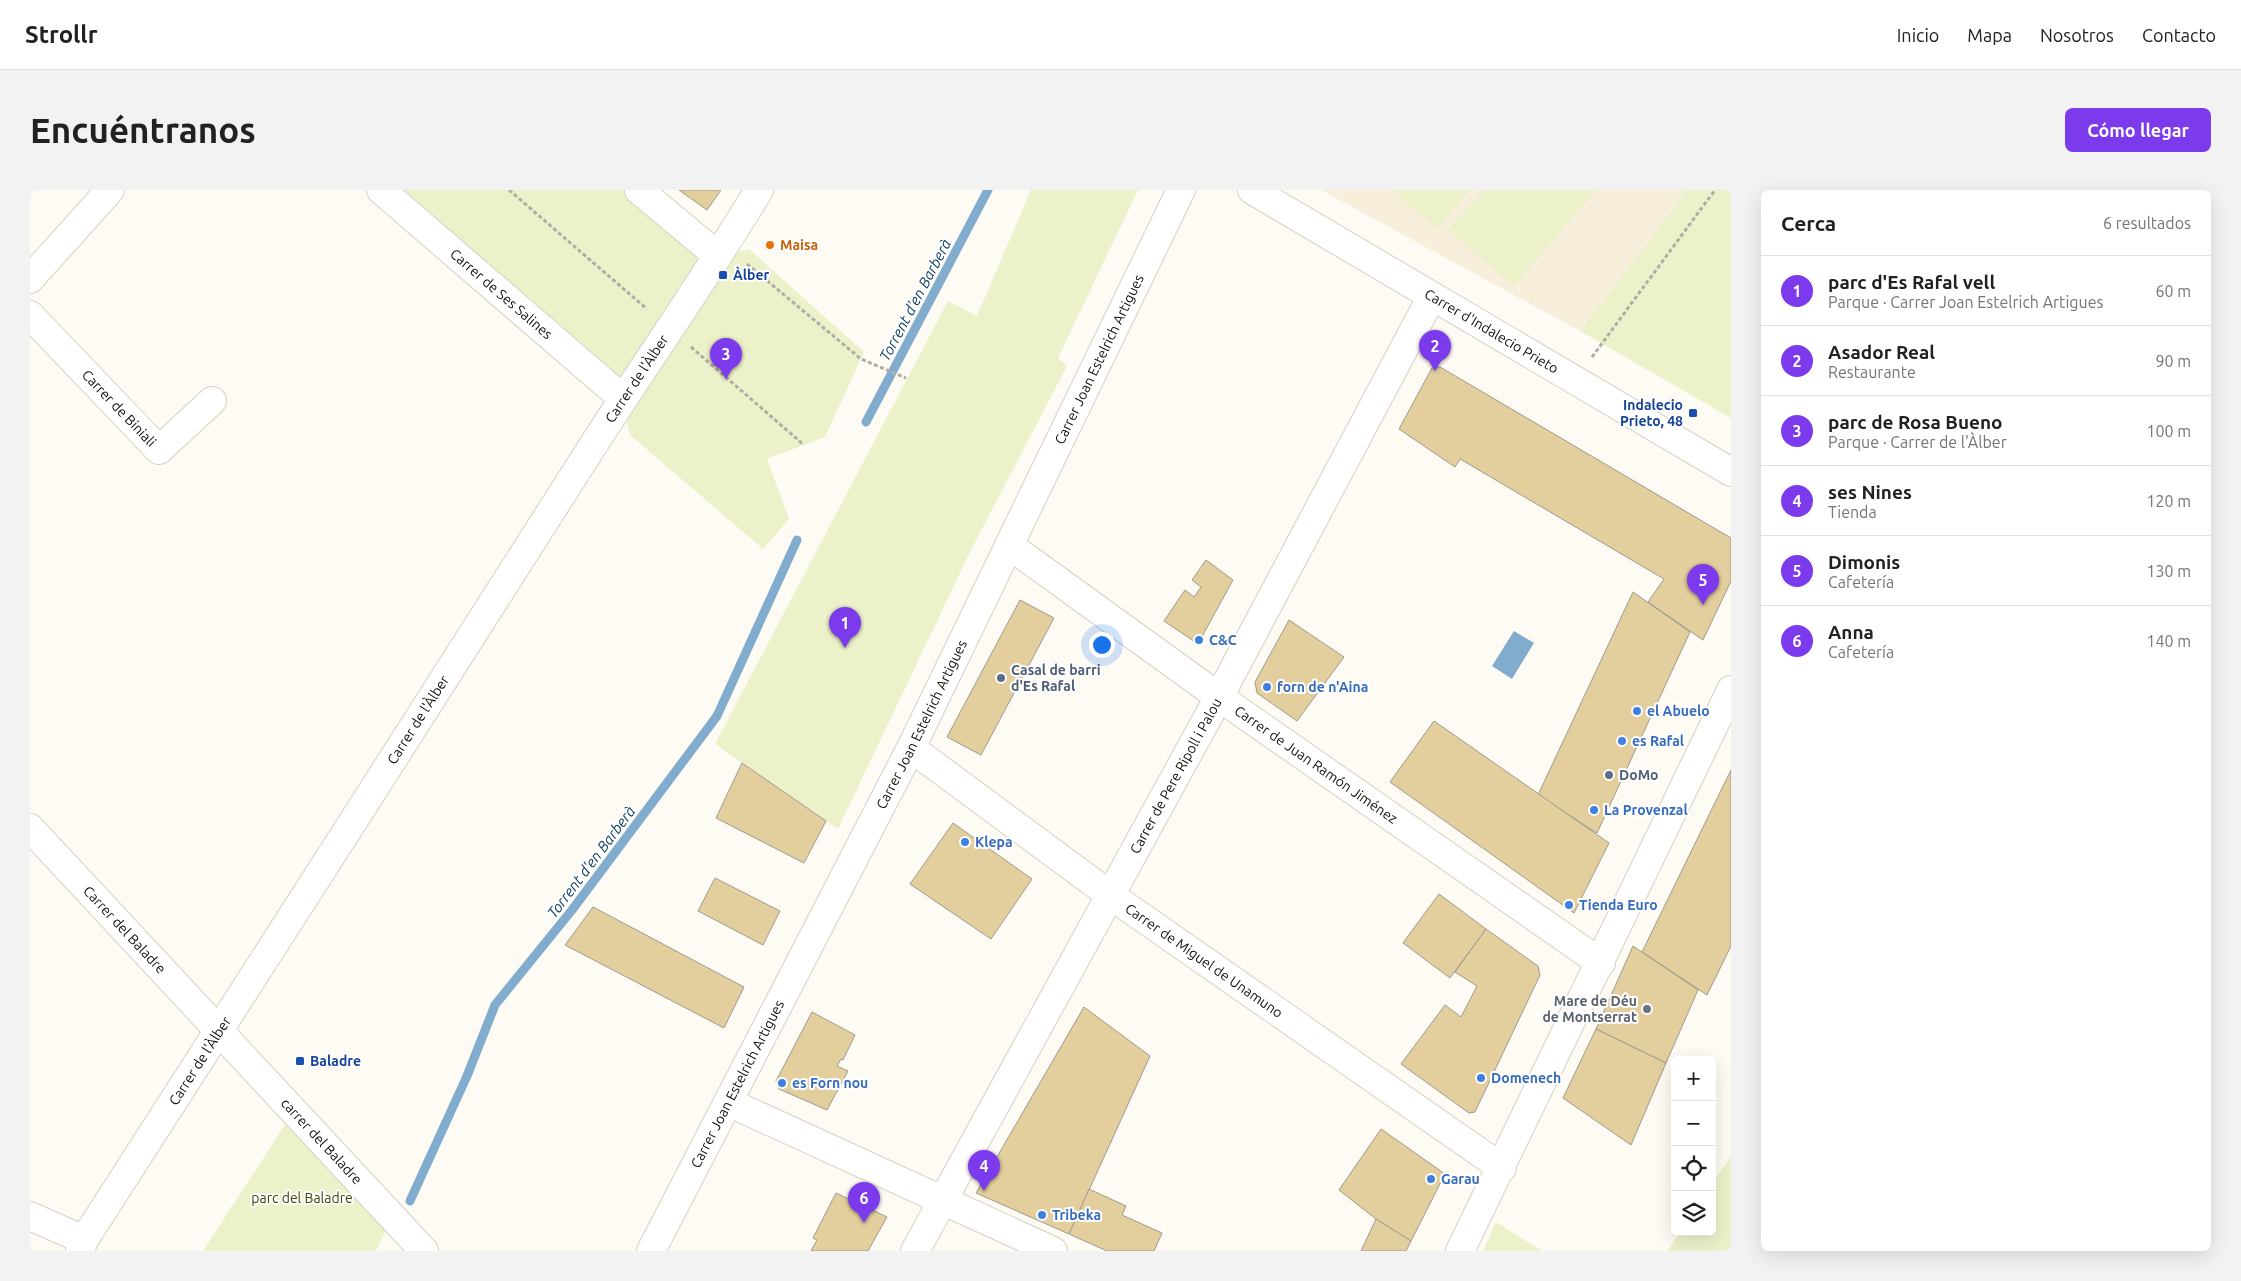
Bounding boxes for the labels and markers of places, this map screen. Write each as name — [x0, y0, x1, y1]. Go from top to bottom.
place label: Maisa — [780, 237, 818, 253]
marker: Maisa — [764, 239, 776, 251]
place label: Àlber — [733, 266, 770, 283]
marker: Àlber — [717, 269, 729, 281]
pin: 2 — [1419, 330, 1451, 371]
pin: 3 — [710, 338, 742, 379]
place label: Indalecio Prieto, 48 — [1620, 397, 1683, 429]
marker: Indalecio Prieto, 48 — [1687, 407, 1699, 419]
pin: 5 — [1687, 564, 1719, 605]
pin: 1 — [829, 607, 861, 648]
place label: C&C — [1209, 632, 1237, 648]
marker: C&C — [1193, 634, 1205, 646]
place label: Casal de barri d'Es Rafal — [1011, 662, 1101, 694]
marker: Casal de barri d'Es Rafal — [995, 672, 1007, 684]
place label: forn de n'Aina — [1277, 679, 1368, 695]
marker: forn de n'Aina — [1261, 681, 1273, 693]
place label: el Abuelo — [1647, 703, 1710, 719]
marker: el Abuelo — [1631, 705, 1643, 717]
place label: es Rafal — [1632, 733, 1684, 749]
marker: es Rafal — [1616, 735, 1628, 747]
place label: DoMo — [1619, 767, 1659, 783]
marker: DoMo — [1603, 769, 1615, 781]
place label: La Provenzal — [1604, 802, 1688, 818]
marker: La Provenzal — [1588, 804, 1600, 816]
place label: Klepa — [975, 834, 1013, 850]
marker: Klepa — [959, 836, 971, 848]
place label: Tienda Euro — [1579, 897, 1658, 913]
marker: Tienda Euro — [1563, 899, 1575, 911]
place label: Mare de Déu de Montserrat — [1542, 993, 1637, 1025]
marker: Mare de Déu de Montserrat — [1641, 1003, 1653, 1015]
place label: Baladre — [310, 1053, 361, 1069]
marker: Baladre — [294, 1055, 306, 1067]
place label: Domenech — [1491, 1070, 1561, 1086]
marker: Domenech — [1475, 1072, 1487, 1084]
place label: es Forn nou — [792, 1075, 868, 1091]
marker: es Forn nou — [776, 1077, 788, 1089]
pin: 4 — [968, 1150, 1000, 1191]
place label: Garau — [1441, 1171, 1480, 1187]
marker: Garau — [1425, 1173, 1437, 1185]
pin: 6 — [848, 1182, 880, 1223]
place label: Tribeka — [1052, 1207, 1101, 1223]
marker: Tribeka — [1036, 1209, 1048, 1221]

